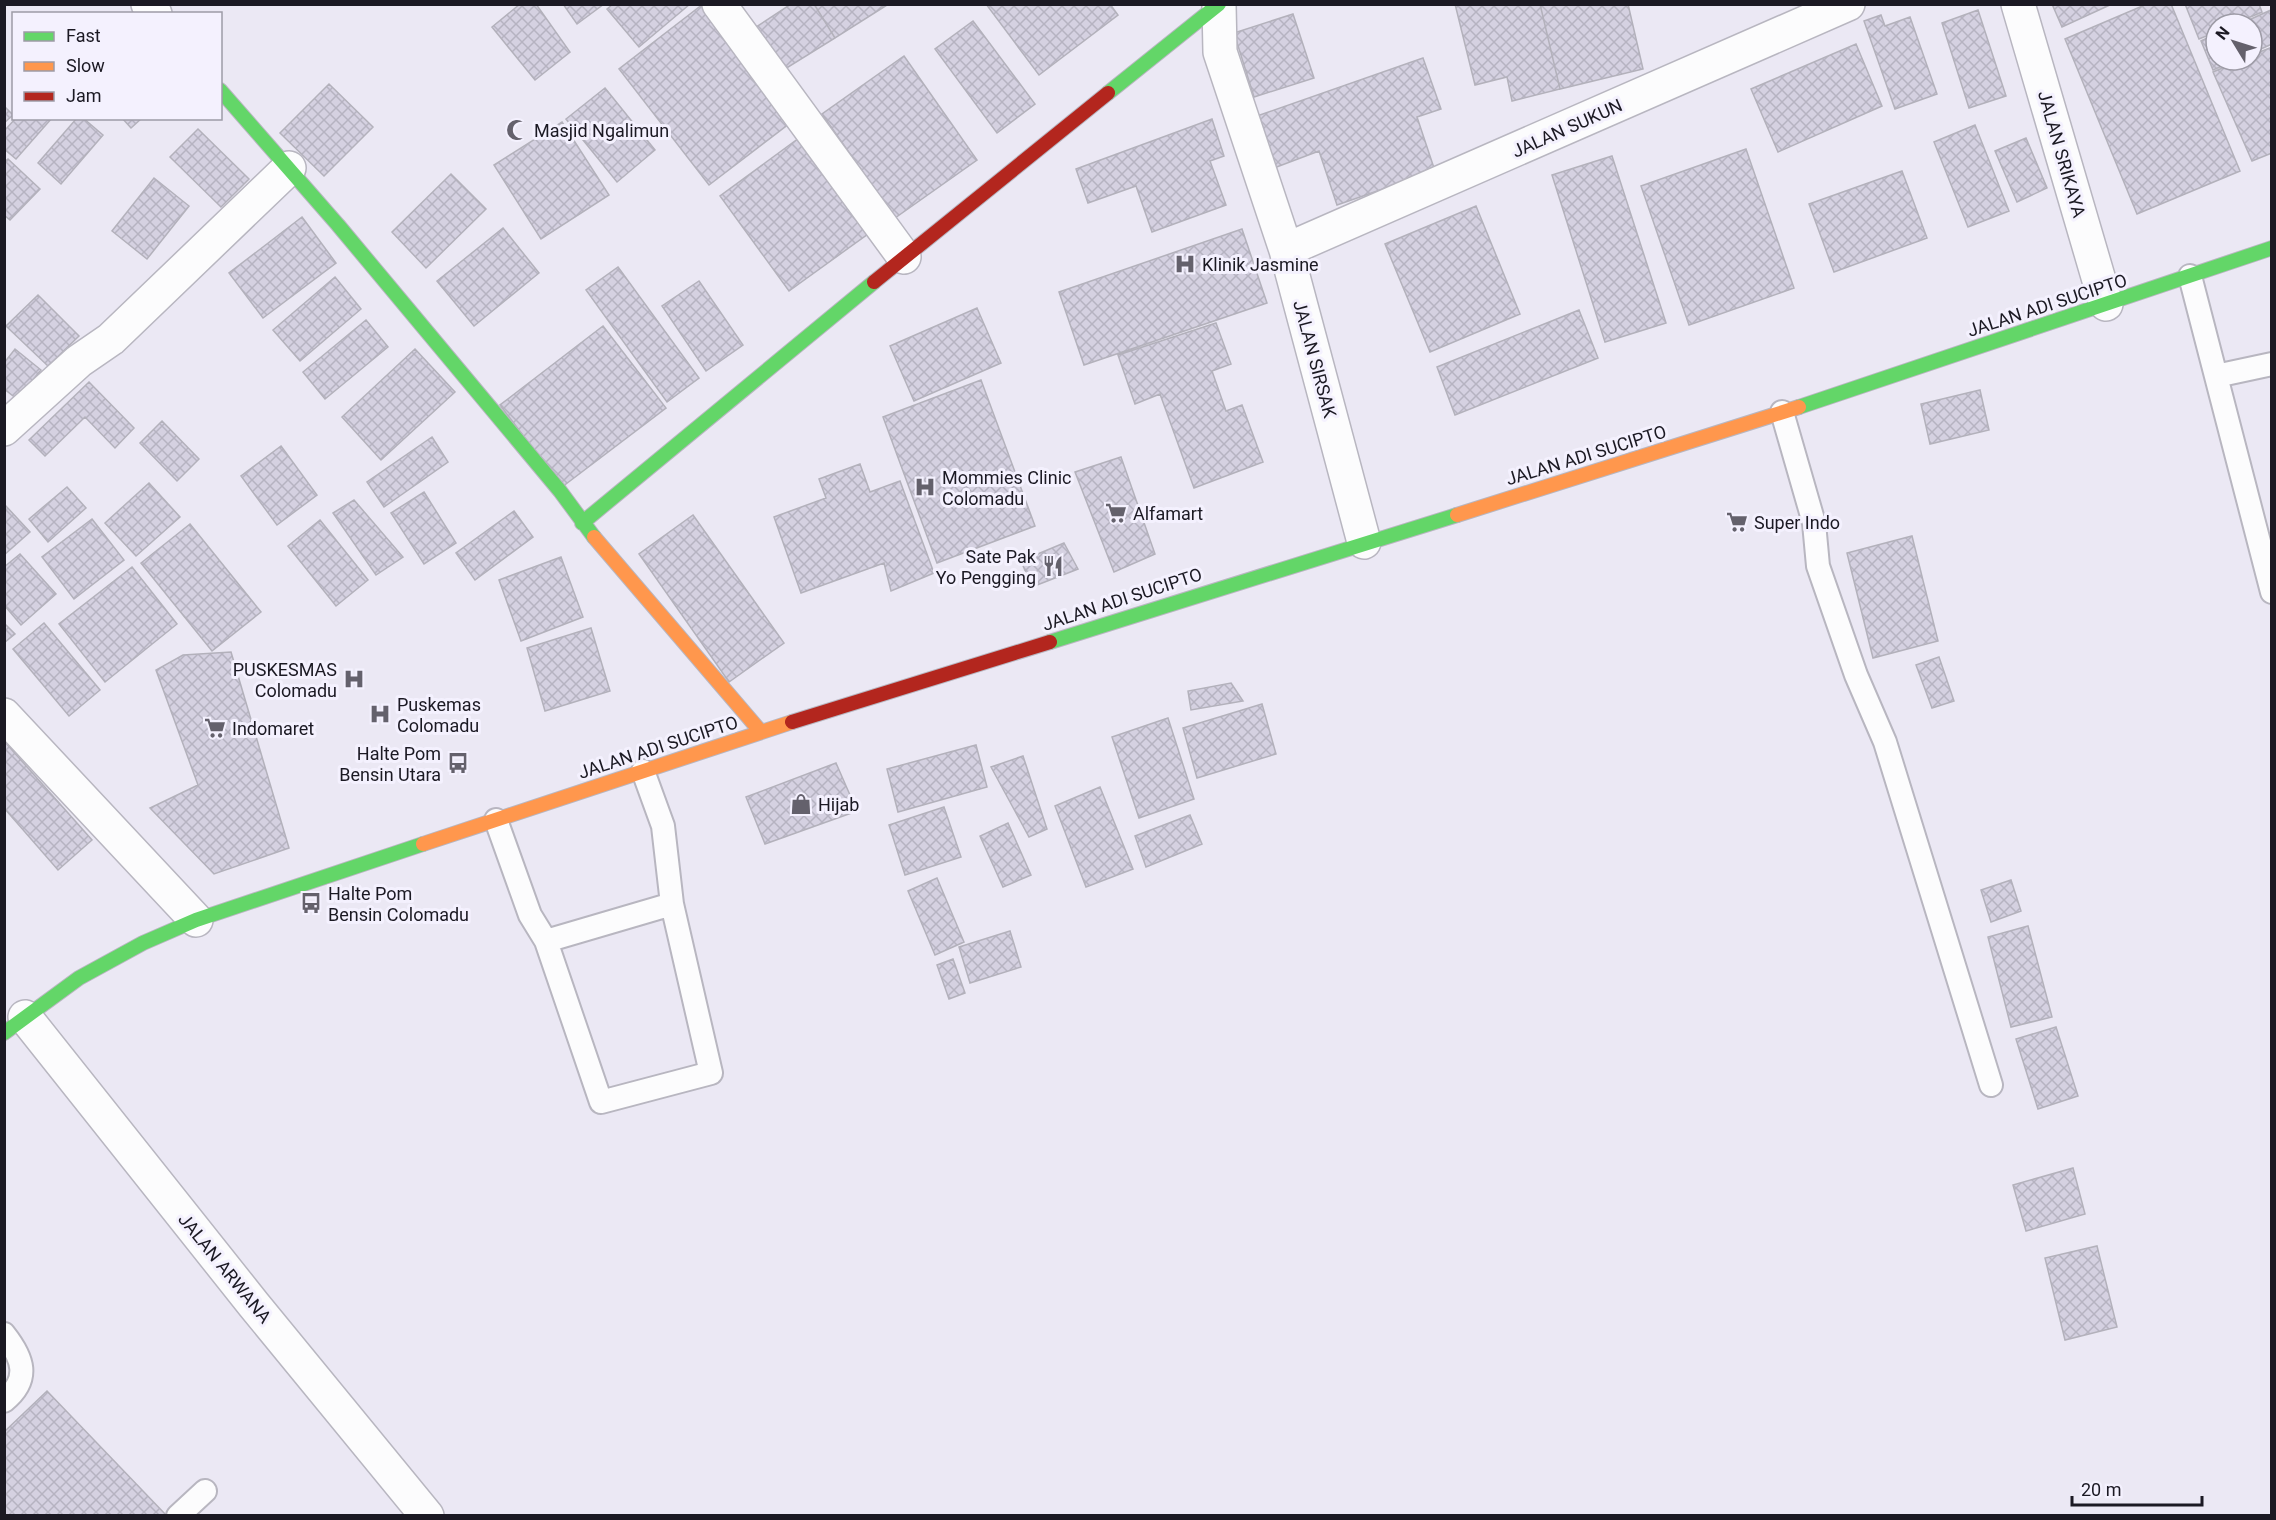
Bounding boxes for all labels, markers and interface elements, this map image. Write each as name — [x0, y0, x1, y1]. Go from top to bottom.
legend — [12, 12, 222, 120]
north arrow — [2204, 12, 2264, 72]
text: N — [2212, 23, 2234, 43]
text: Fast — [66, 25, 101, 46]
text: Slow — [66, 55, 105, 76]
text: Jam — [66, 85, 102, 106]
street label: JALAN SRIKAYA — [2034, 88, 2090, 220]
street label: JALAN SUKUN — [1509, 94, 1625, 162]
mosque icon: Masjid Ngalimun — [505, 118, 529, 142]
place label: Masjid Ngalimun — [534, 120, 669, 141]
hospital icon: Klinik Jasmine — [1173, 252, 1197, 276]
place label: Klinik Jasmine — [1202, 254, 1319, 275]
street label: JALAN ADI SUCIPTO — [1965, 269, 2129, 341]
street label: JALAN SIRSAK — [1289, 298, 1341, 421]
street label: JALAN ADI SUCIPTO — [1503, 421, 1669, 489]
place label: Mommies Clinic Colomadu — [942, 467, 1071, 509]
hospital icon: Mommies Clinic Colomadu — [913, 475, 937, 499]
supermarket icon: Alfamart — [1104, 501, 1128, 525]
place label: Alfamart — [1133, 503, 1203, 524]
supermarket icon: Super Indo — [1725, 510, 1749, 534]
place label: Super Indo — [1754, 512, 1840, 533]
place label: Sate Pak Yo Pengging — [936, 546, 1037, 588]
restaurant icon: Sate Pak Yo Pengging — [1041, 554, 1065, 578]
street label: JALAN ADI SUCIPTO — [1040, 563, 1204, 635]
place label: PUSKESMAS Colomadu — [233, 659, 337, 701]
hospital icon: PUSKESMAS Colomadu — [342, 667, 366, 691]
place label: Puskemas Colomadu — [397, 694, 481, 736]
hospital icon: Puskemas Colomadu — [368, 702, 392, 726]
street label: JALAN ADI SUCIPTO — [576, 711, 740, 783]
supermarket icon: Indomaret — [203, 716, 227, 740]
place label: Indomaret — [232, 718, 314, 739]
place label: Halte Pom Bensin Utara — [339, 743, 441, 785]
bus stop icon: Halte Pom Bensin Utara — [446, 751, 470, 775]
shop icon: Hijab — [789, 792, 813, 816]
place label: Hijab — [818, 794, 859, 815]
place label: Halte Pom Bensin Colomadu — [328, 883, 469, 925]
bus stop icon: Halte Pom Bensin Colomadu — [299, 891, 323, 915]
street label: JALAN ARWANA — [174, 1209, 276, 1327]
scale bar — [2072, 1469, 2202, 1507]
text: 20 m — [2081, 1479, 2121, 1500]

